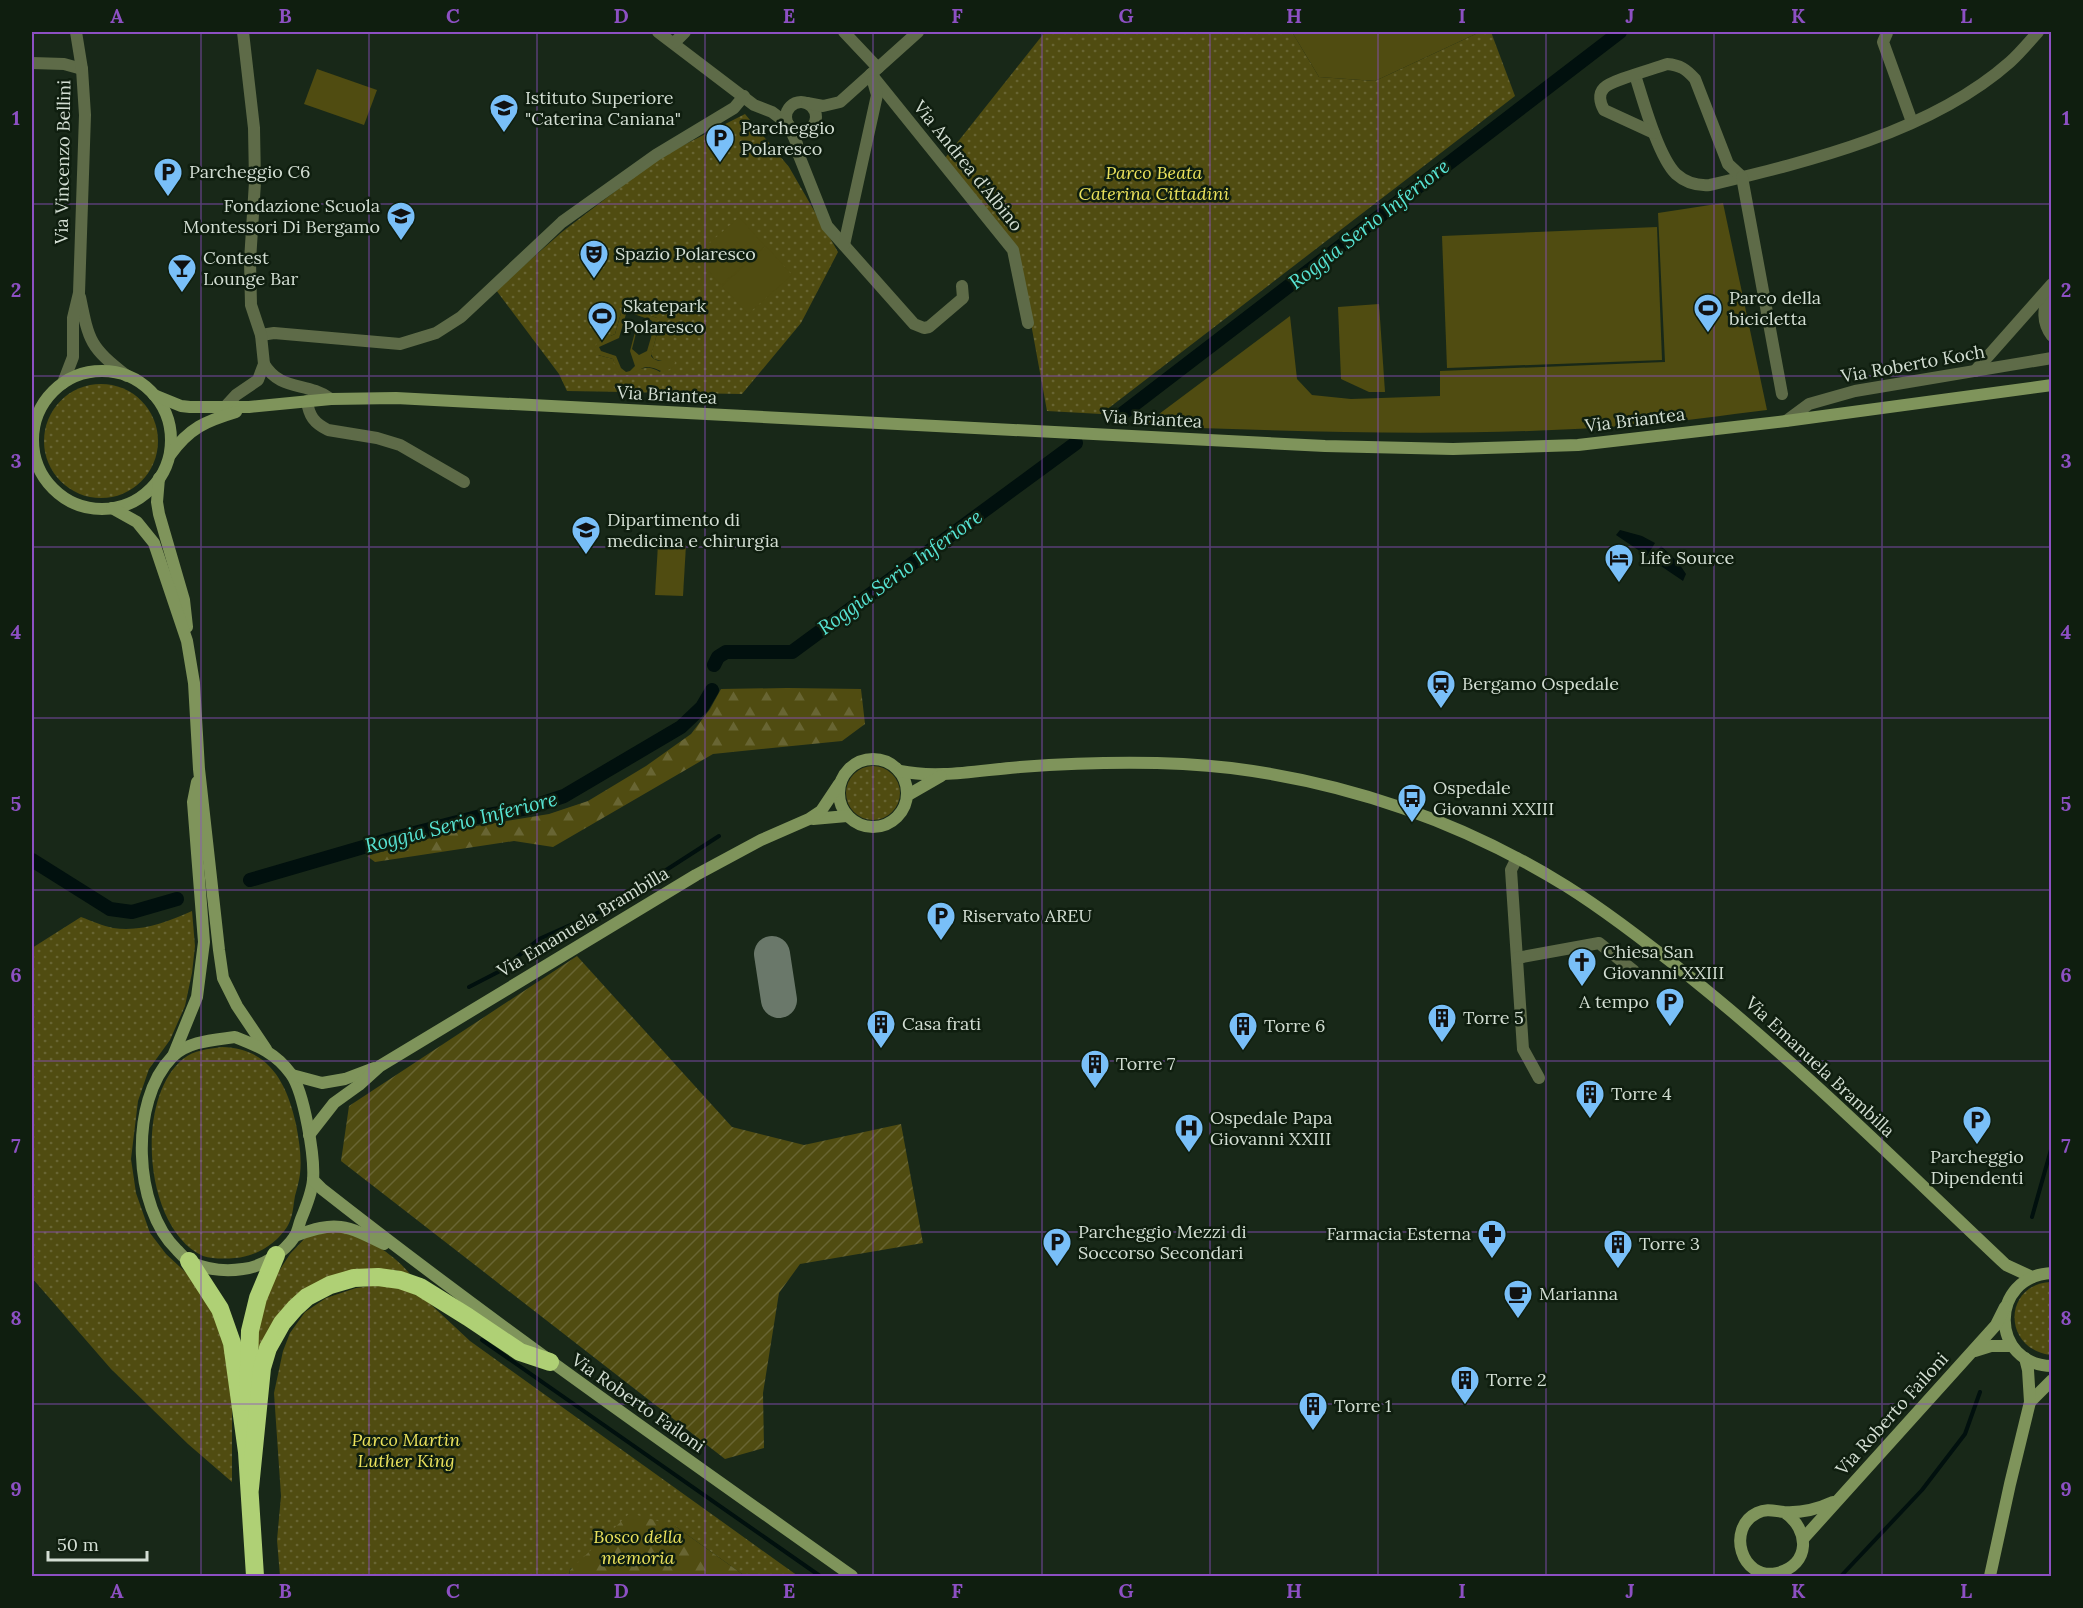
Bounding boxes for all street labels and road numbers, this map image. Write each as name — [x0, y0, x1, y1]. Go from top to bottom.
street label: Via Vincenzo Bellini — [50, 80, 75, 245]
street label: Via Andrea d'Albino — [908, 95, 1028, 236]
street label: Via Roberto Koch — [1838, 340, 1987, 388]
street label: Via Briantea — [615, 380, 718, 409]
street label: Via Briantea — [1583, 402, 1686, 437]
street label: Via Briantea — [1100, 404, 1203, 433]
street label: Via Emanuela Brambilla — [492, 861, 673, 982]
street label: Via Emanuela Brambilla — [1740, 991, 1900, 1142]
street label: Via Roberto Failoni — [566, 1347, 709, 1457]
street label: Via Roberto Failoni — [1830, 1347, 1953, 1481]

